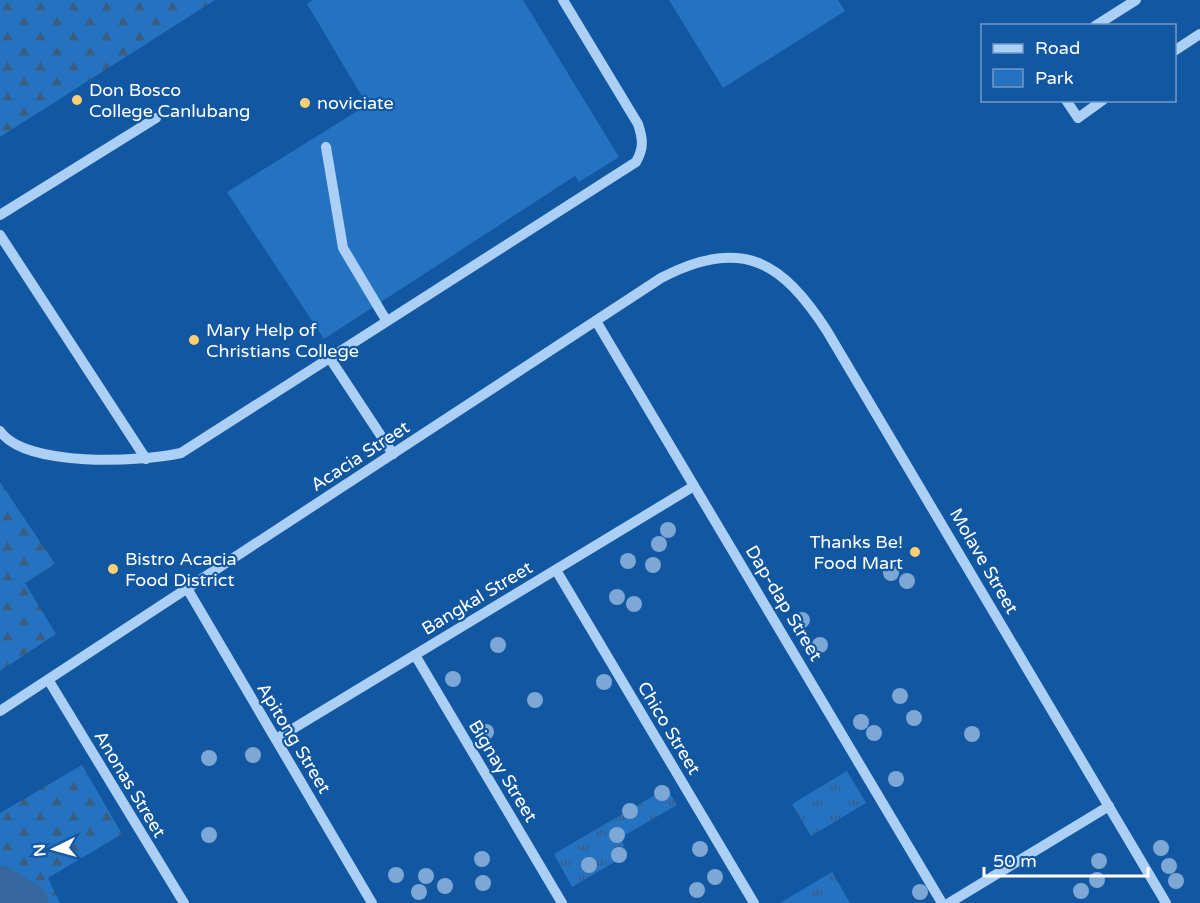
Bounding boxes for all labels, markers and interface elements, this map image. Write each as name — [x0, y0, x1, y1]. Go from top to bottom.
legend — [981, 24, 1176, 102]
text: Road — [1035, 37, 1080, 59]
text: Park — [1035, 67, 1074, 89]
place label: Don Bosco College Canlubang — [89, 79, 250, 122]
place label: noviciate — [317, 92, 394, 114]
marker: Don Bosco College Canlubang — [70, 93, 84, 107]
marker: noviciate — [298, 96, 312, 110]
place label: Mary Help of Christians College — [206, 319, 359, 362]
marker: Mary Help of Christians College — [187, 333, 201, 347]
street label: Acacia Street — [307, 416, 414, 496]
street label: Molave Street — [945, 504, 1023, 618]
place label: Thanks Be! Food Mart — [809, 531, 903, 574]
street label: Dap-dap Street — [741, 541, 827, 665]
marker: Thanks Be! Food Mart — [908, 545, 922, 559]
place label: Bistro Acacia Food District — [125, 548, 237, 591]
street label: Bangkal Street — [418, 556, 536, 640]
marker: Bistro Acacia Food District — [106, 562, 120, 576]
street label: Chico Street — [633, 678, 705, 779]
street label: Apitong Street — [252, 679, 336, 797]
street label: Bignay Street — [464, 716, 542, 826]
street label: Anonas Street — [89, 726, 171, 842]
north arrow — [24, 819, 84, 879]
scale bar — [984, 840, 1148, 878]
text: N — [30, 843, 51, 857]
text: 50 m — [993, 850, 1037, 872]

